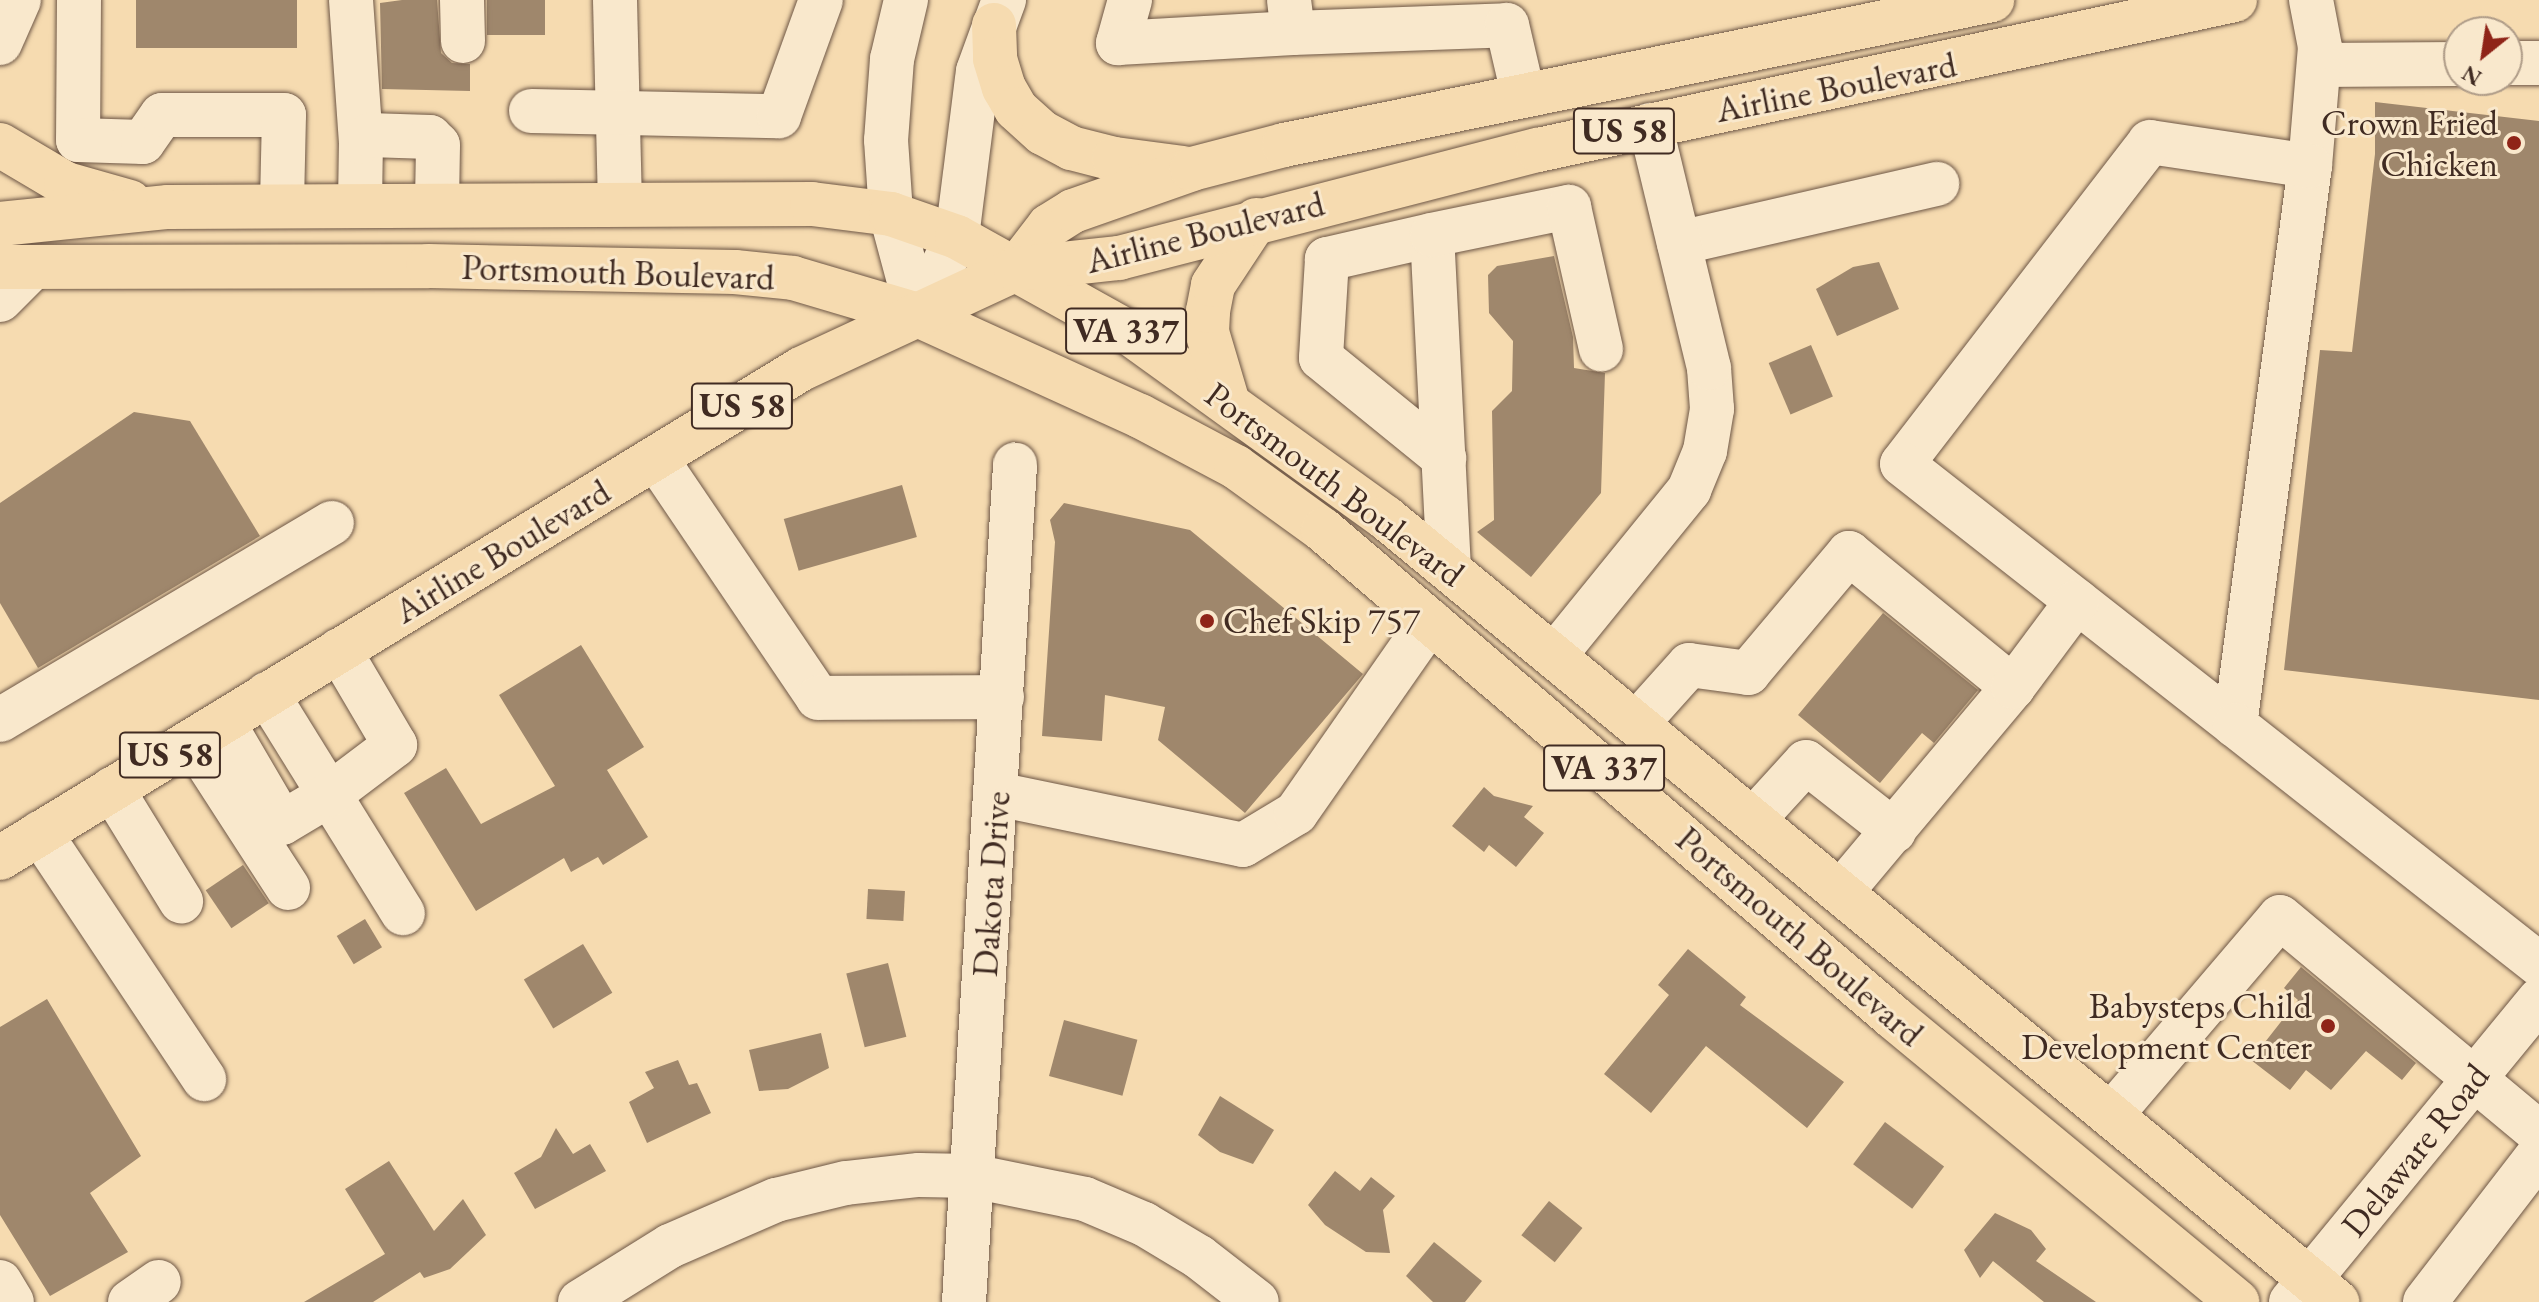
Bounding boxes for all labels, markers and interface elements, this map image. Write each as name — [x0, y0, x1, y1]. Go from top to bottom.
north arrow — [2443, 16, 2523, 96]
street label: Airline Boulevard — [1712, 43, 1960, 131]
text: N — [2457, 58, 2487, 92]
place label: Crown Fried Chicken — [2321, 100, 2498, 185]
road number: US 58 — [1572, 101, 1676, 161]
marker: Crown Fried Chicken — [2505, 134, 2523, 152]
street label: Airline Boulevard — [1081, 182, 1329, 282]
street label: Portsmouth Boulevard — [461, 245, 775, 299]
road number: VA 337 — [1064, 301, 1188, 361]
street label: Portsmouth Boulevard — [1197, 373, 1473, 595]
road number: US 58 — [690, 376, 794, 436]
street label: Airline Boulevard — [386, 470, 618, 632]
place label: Chef Skip 757 — [1223, 599, 1420, 643]
marker: Chef Skip 757 — [1198, 612, 1216, 630]
road number: US 58 — [118, 725, 222, 785]
road number: VA 337 — [1542, 738, 1666, 798]
street label: Dakota Drive — [963, 790, 1019, 978]
street label: Portsmouth Boulevard — [1668, 817, 1932, 1055]
place label: Babysteps Child Development Center — [2021, 983, 2312, 1068]
marker: Babysteps Child Development Center — [2319, 1017, 2337, 1035]
street label: Delaware Road — [2332, 1055, 2498, 1245]

